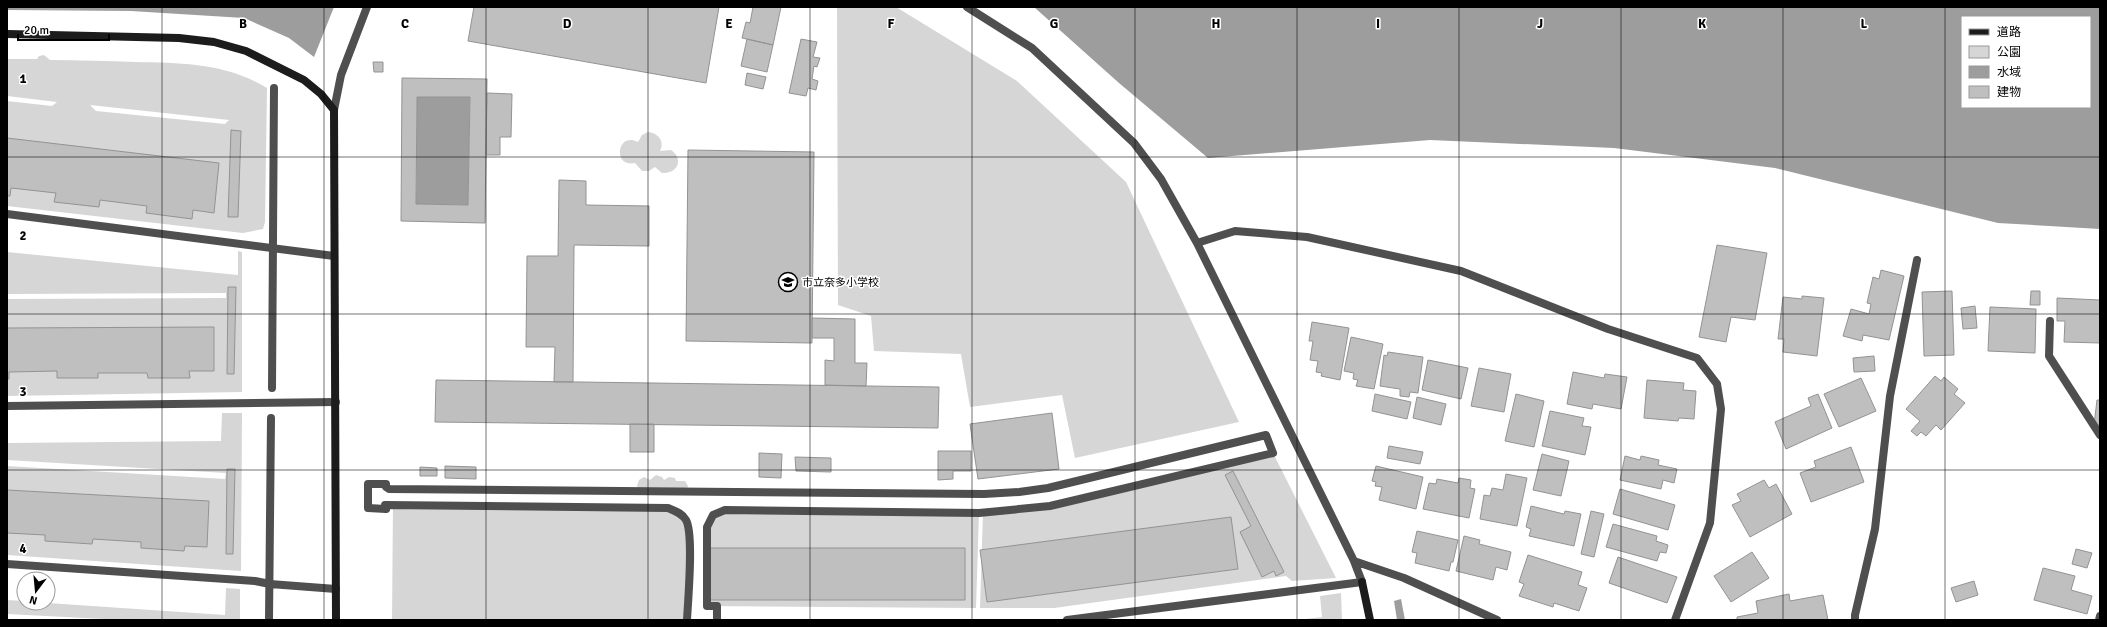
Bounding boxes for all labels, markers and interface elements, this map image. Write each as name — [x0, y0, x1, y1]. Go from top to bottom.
scale bar — [18, 16, 109, 42]
text: B — [239, 16, 247, 32]
text: C — [401, 16, 409, 32]
text: D — [563, 16, 572, 32]
text: E — [725, 16, 733, 32]
text: F — [888, 16, 895, 32]
text: G — [1050, 16, 1058, 32]
text: H — [1212, 16, 1220, 32]
text: I — [1376, 16, 1380, 32]
text: J — [1537, 16, 1543, 32]
text: K — [1698, 16, 1706, 32]
text: L — [1861, 16, 1868, 32]
legend — [1961, 16, 2091, 108]
text: 20 m — [24, 23, 49, 38]
text: 道路 — [1997, 25, 2021, 40]
text: 公園 — [1997, 45, 2021, 60]
text: 水域 — [1997, 65, 2021, 80]
text: 1 — [19, 71, 27, 87]
text: 建物 — [1997, 85, 2021, 100]
text: 2 — [19, 228, 27, 244]
school or university icon: 市立奈多小学校 — [777, 271, 799, 293]
place label: 市立奈多小学校 — [802, 276, 879, 289]
text: 3 — [19, 384, 27, 400]
text: 4 — [19, 541, 27, 557]
north arrow — [16, 571, 56, 611]
text: N — [28, 593, 39, 607]

